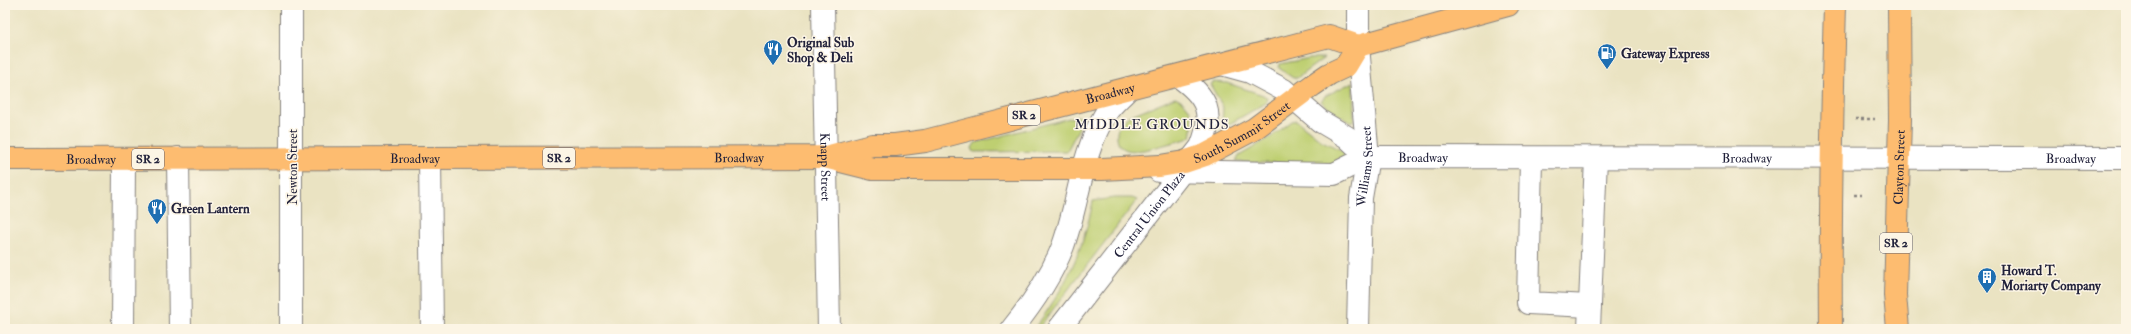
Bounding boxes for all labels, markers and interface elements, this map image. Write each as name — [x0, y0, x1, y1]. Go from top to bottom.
place label: Original Sub Shop & Deli — [787, 35, 855, 67]
restaurant icon: Original Sub Shop & Deli — [762, 38, 784, 66]
fuel station icon: Gateway Express — [1596, 42, 1618, 70]
place label: Gateway Express — [1621, 46, 1710, 63]
street label: Broadway — [1084, 80, 1137, 108]
street label: South Summit Street — [1192, 98, 1293, 167]
road number: SR 2 — [1008, 105, 1040, 125]
district label: MIDDLE GROUNDS — [1074, 116, 1230, 133]
street label: Williams Street — [1354, 125, 1377, 208]
street label: Newton Street — [285, 129, 301, 205]
street label: Clayton Street — [1891, 129, 1909, 205]
street label: Knapp Street — [816, 133, 834, 201]
road number: SR 2 — [543, 148, 575, 168]
road number: SR 2 — [132, 149, 164, 169]
street label: Broadway — [714, 150, 764, 167]
street label: Broadway — [1398, 150, 1448, 167]
street label: Broadway — [1722, 150, 1772, 168]
street label: Broadway — [390, 151, 440, 168]
street label: Broadway — [2046, 151, 2096, 168]
street label: Broadway — [66, 152, 116, 169]
street label: Central Union Plaza — [1111, 167, 1189, 261]
restaurant icon: Green Lantern — [146, 197, 168, 225]
place label: Green Lantern — [171, 201, 250, 217]
road number: SR 2 — [1880, 233, 1912, 253]
place label: Howard T. Moriarty Company — [2000, 263, 2102, 295]
building icon: Howard T. Moriarty Company — [1976, 266, 1998, 294]

